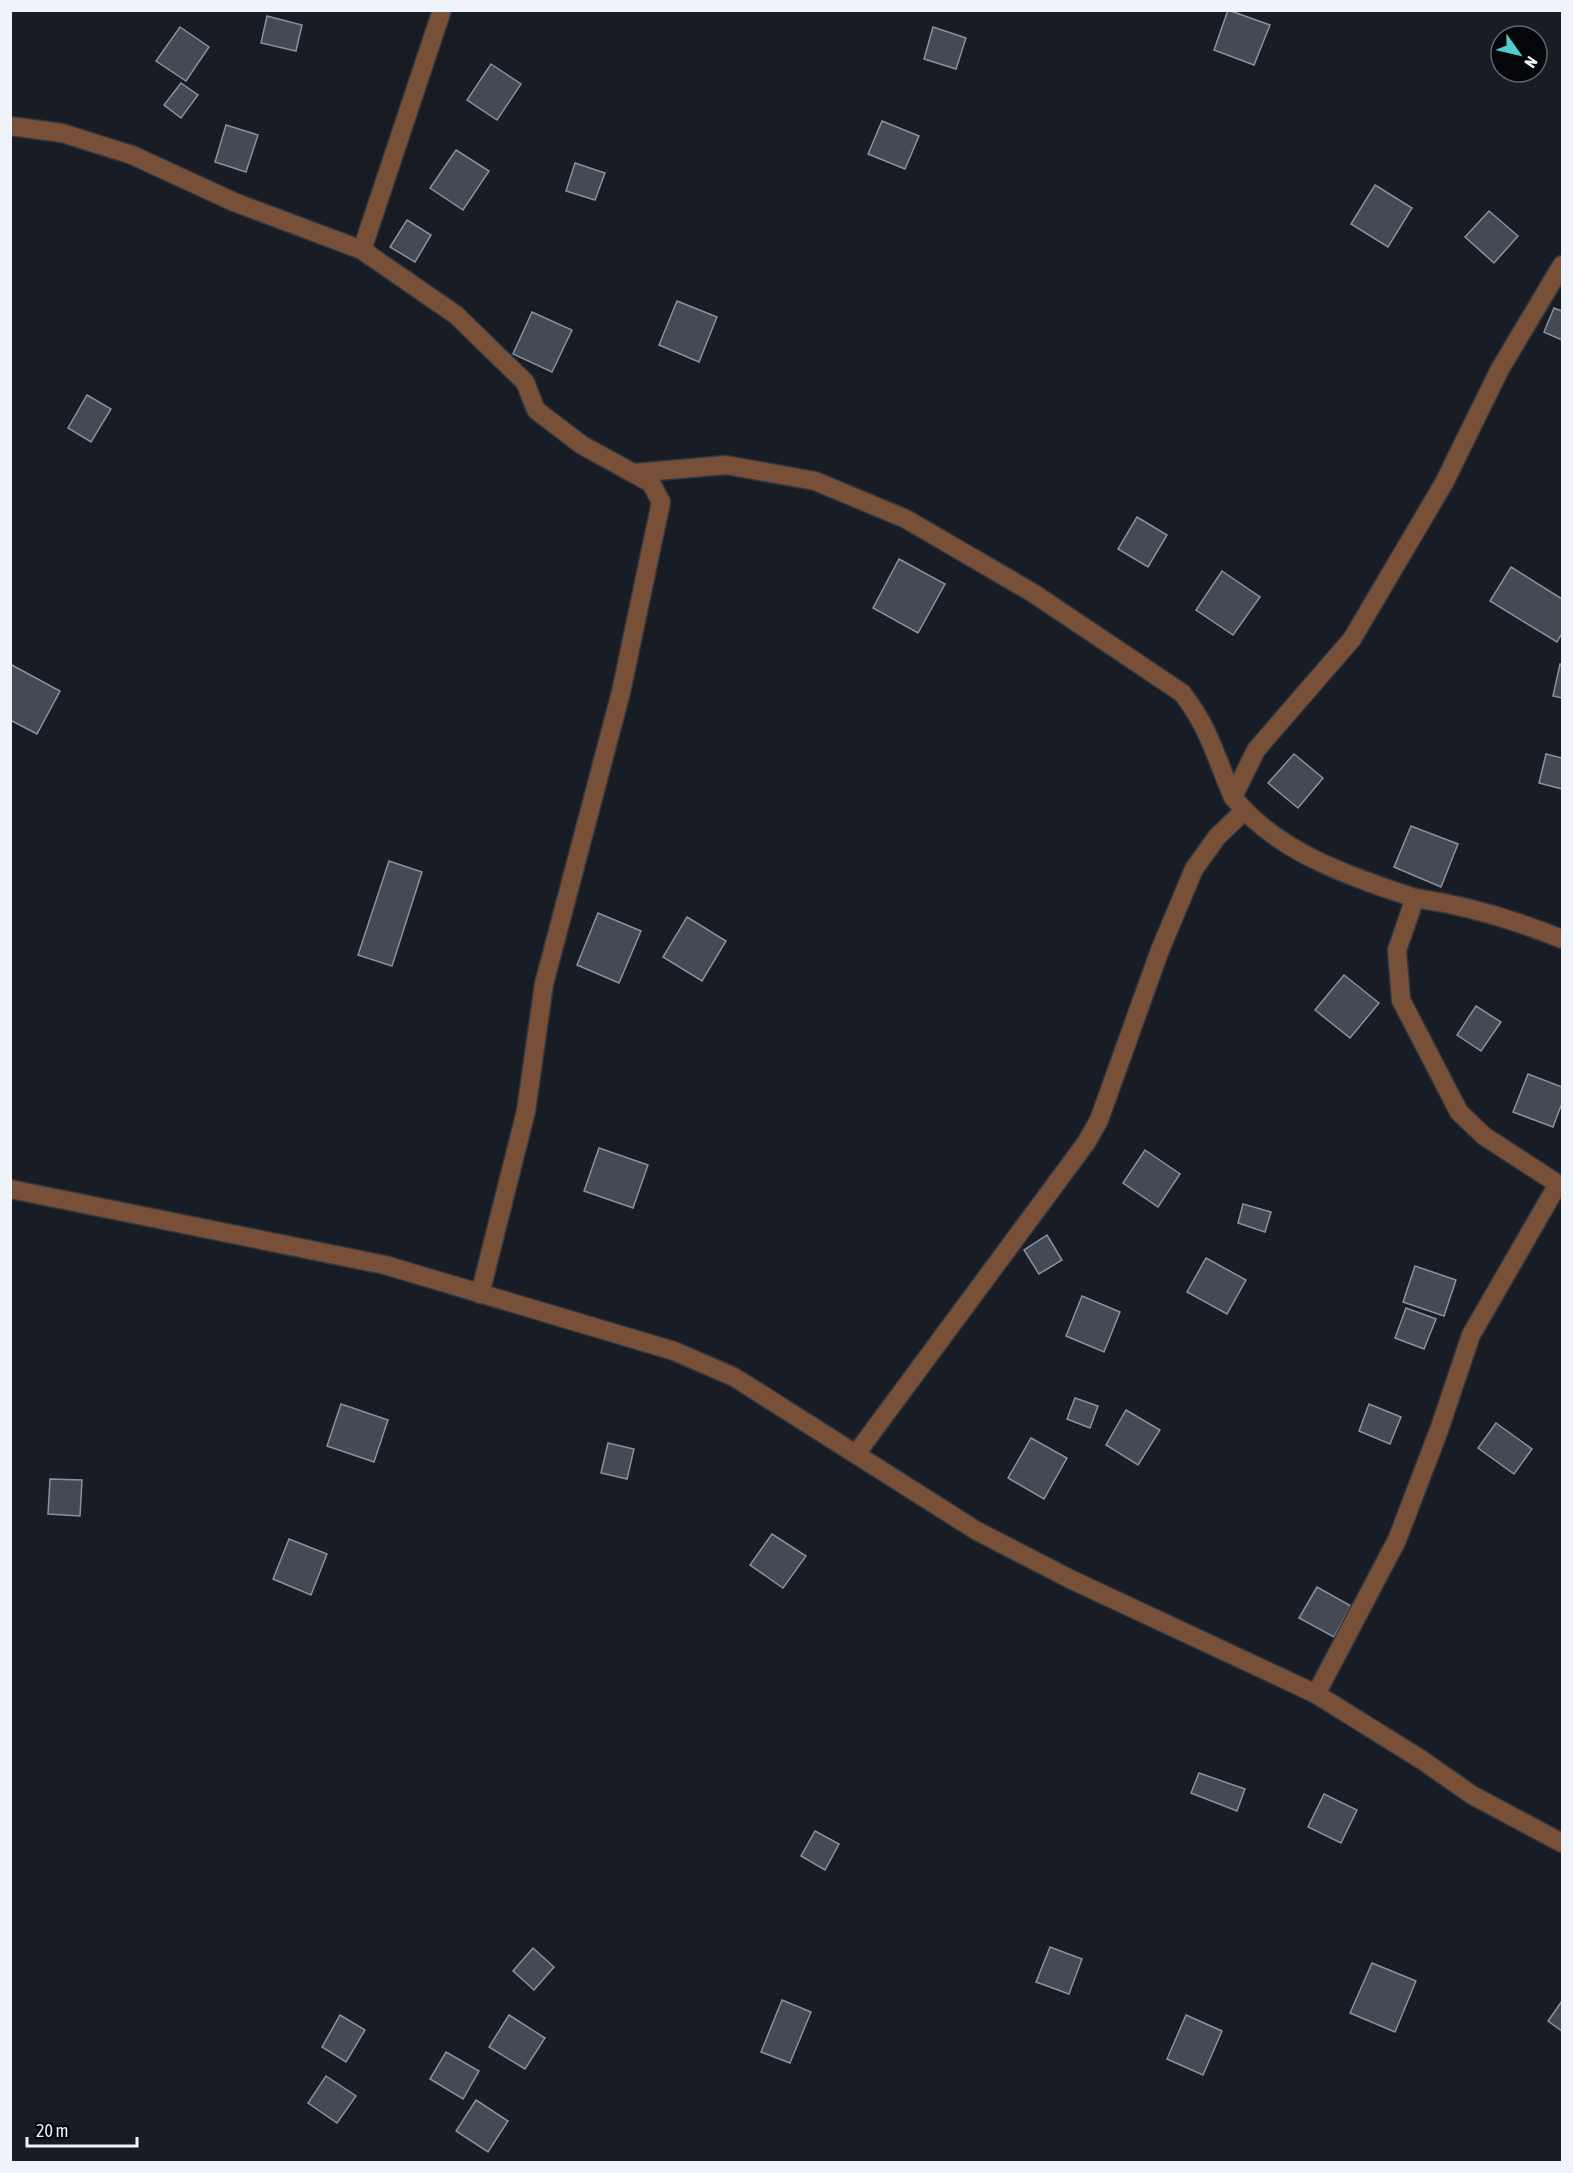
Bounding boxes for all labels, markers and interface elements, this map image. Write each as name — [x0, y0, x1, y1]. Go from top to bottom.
north arrow — [1489, 24, 1549, 84]
text: N — [1521, 53, 1542, 71]
scale bar — [27, 2110, 136, 2148]
text: 20 m — [36, 2120, 68, 2141]

